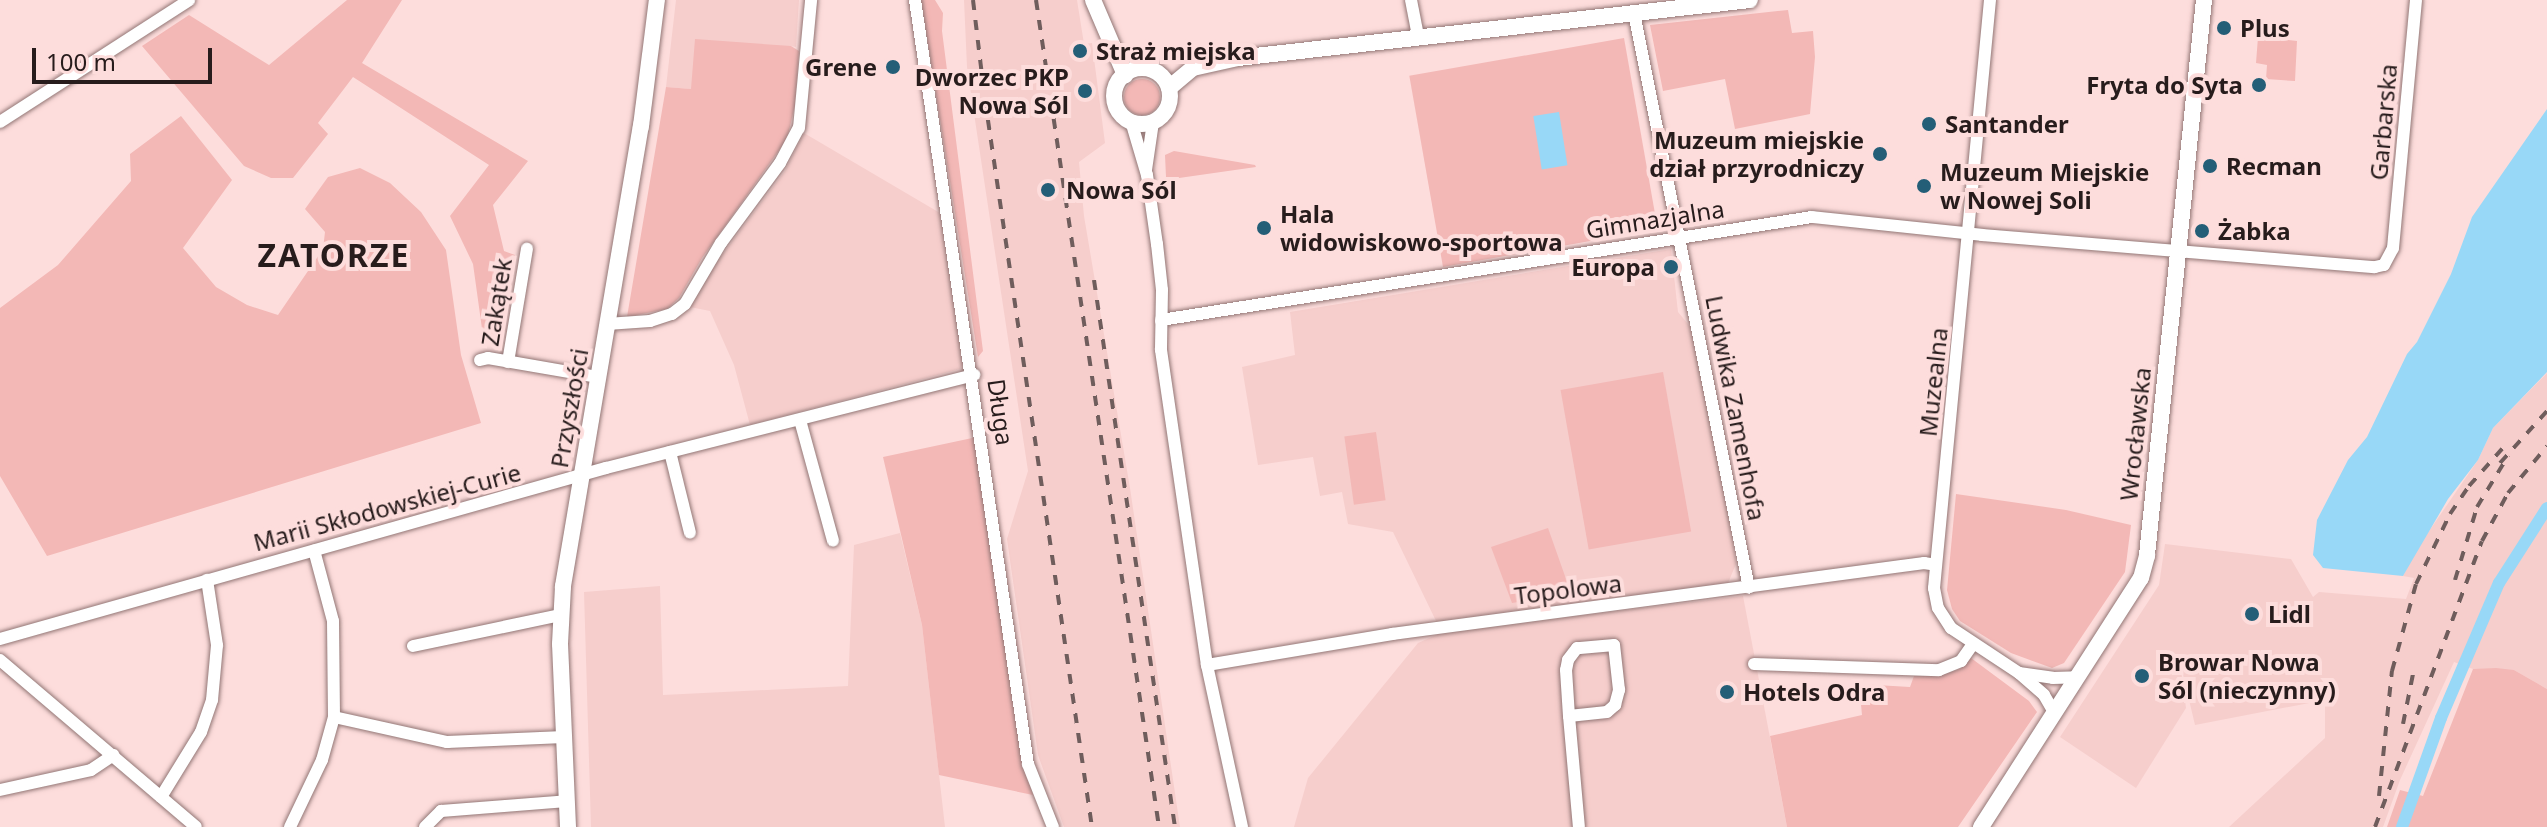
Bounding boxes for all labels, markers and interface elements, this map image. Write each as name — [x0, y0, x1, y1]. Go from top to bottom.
place label: Plus — [2240, 14, 2290, 42]
marker: Plus — [2215, 19, 2233, 37]
scale bar — [36, 32, 216, 82]
place label: Straż miejska — [1096, 37, 1256, 65]
marker: Straż miejska — [1071, 42, 1089, 60]
text: 100 m — [46, 45, 116, 78]
place label: Grene — [805, 53, 877, 81]
marker: Grene — [884, 58, 902, 76]
place label: Dworzec PKP Nowa Sól — [915, 63, 1069, 119]
street label: Garbarska — [2364, 63, 2402, 181]
place label: Fryta do Syta — [2086, 71, 2243, 99]
marker: Fryta do Syta — [2250, 76, 2268, 94]
marker: Dworzec PKP Nowa Sól — [1076, 82, 1094, 100]
place label: Santander — [1945, 110, 2069, 138]
marker: Santander — [1920, 115, 1938, 133]
place label: Muzeum miejskie dział przyrodniczy — [1649, 126, 1864, 182]
marker: Muzeum miejskie dział przyrodniczy — [1871, 145, 1889, 163]
place label: Recman — [2226, 152, 2322, 180]
marker: Recman — [2201, 157, 2219, 175]
place label: Muzeum Miejskie w Nowej Soli — [1940, 158, 2149, 214]
place label: Nowa Sól — [1066, 176, 1177, 204]
marker: Muzeum Miejskie w Nowej Soli — [1915, 177, 1933, 195]
marker: Nowa Sól — [1037, 179, 1059, 201]
street label: Gimnazjalna — [1584, 194, 1726, 244]
place label: Hala widowiskowo-sportowa — [1280, 200, 1563, 256]
place label: Żabka — [2218, 217, 2291, 245]
marker: Hala widowiskowo-sportowa — [1255, 219, 1273, 237]
marker: Żabka — [2193, 222, 2211, 240]
district label: ZATORZE — [257, 236, 411, 274]
place label: Europa — [1571, 253, 1655, 281]
street label: Zakątek — [475, 256, 517, 348]
marker: Europa — [1662, 258, 1680, 276]
street label: Ludwika Zamenhofa — [1700, 293, 1772, 523]
street label: Muzealna — [1913, 326, 1953, 438]
street label: Przyszłości — [544, 346, 594, 470]
street label: Wrocławska — [2114, 366, 2156, 502]
street label: Długa — [982, 377, 1020, 447]
street label: Marii Skłodowskiej-Curie — [250, 457, 524, 557]
street label: Topolowa — [1513, 568, 1623, 610]
place label: Lidl — [2268, 600, 2311, 628]
marker: Lidl — [2243, 605, 2261, 623]
place label: Browar Nowa Sól (nieczynny) — [2158, 648, 2336, 704]
marker: Browar Nowa Sól (nieczynny) — [2133, 667, 2151, 685]
place label: Hotels Odra — [1743, 678, 1885, 706]
marker: Hotels Odra — [1718, 683, 1736, 701]

